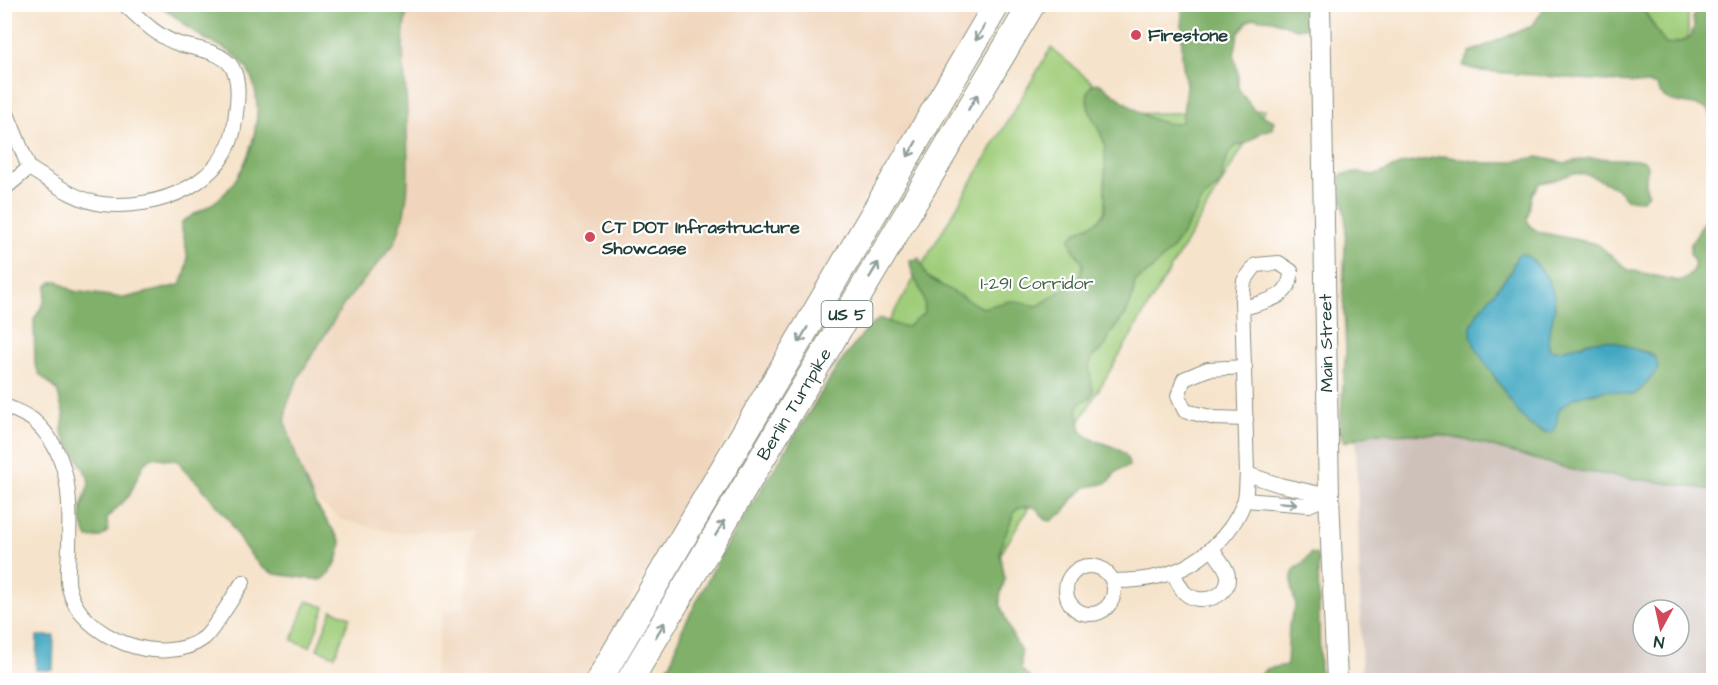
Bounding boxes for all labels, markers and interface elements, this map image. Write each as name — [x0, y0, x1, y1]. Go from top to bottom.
place label: Firestone — [1148, 23, 1228, 48]
one-way arrow — [974, 24, 986, 41]
marker: Firestone — [1129, 28, 1143, 42]
one-way arrow — [968, 94, 980, 111]
one-way arrow — [906, 140, 918, 157]
place label: CT DOT Infrastructure Showcase — [601, 215, 800, 261]
marker: CT DOT Infrastructure Showcase — [583, 230, 597, 244]
one-way arrow — [868, 262, 880, 279]
park label: I-291 Corridor — [980, 271, 1094, 296]
street label: Main Street — [1313, 293, 1340, 392]
road number: US 5 — [822, 301, 872, 327]
one-way arrow — [797, 326, 809, 343]
street label: Berlin Turnpike — [751, 343, 838, 465]
one-way arrow — [1277, 498, 1297, 509]
one-way arrow — [715, 520, 727, 537]
north arrow — [1631, 598, 1691, 658]
one-way arrow — [654, 622, 666, 639]
text: N — [1653, 630, 1666, 653]

